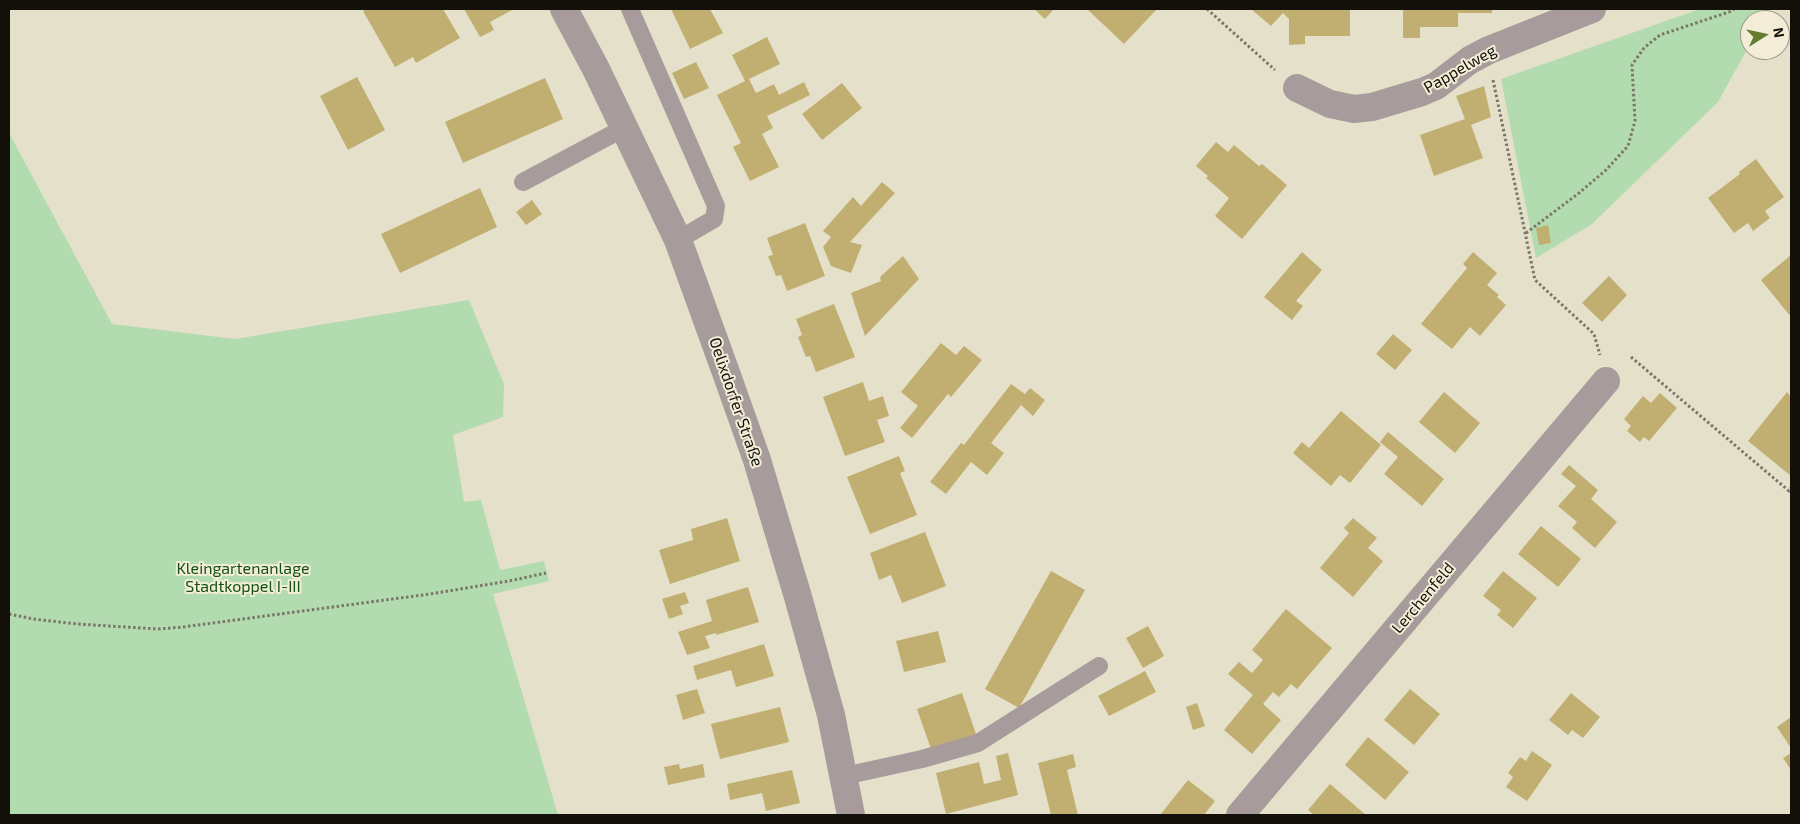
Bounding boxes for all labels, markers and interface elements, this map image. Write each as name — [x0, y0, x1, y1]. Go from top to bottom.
north arrow — [1740, 10, 1790, 60]
text: N — [1770, 26, 1789, 39]
street label: Pappelweg — [1420, 41, 1500, 97]
street label: Oelixdorfer Straße — [705, 335, 767, 469]
park label: Kleingartenanlage Stadtkoppel I-III — [176, 559, 310, 597]
street label: Lerchenfeld — [1388, 559, 1458, 637]

